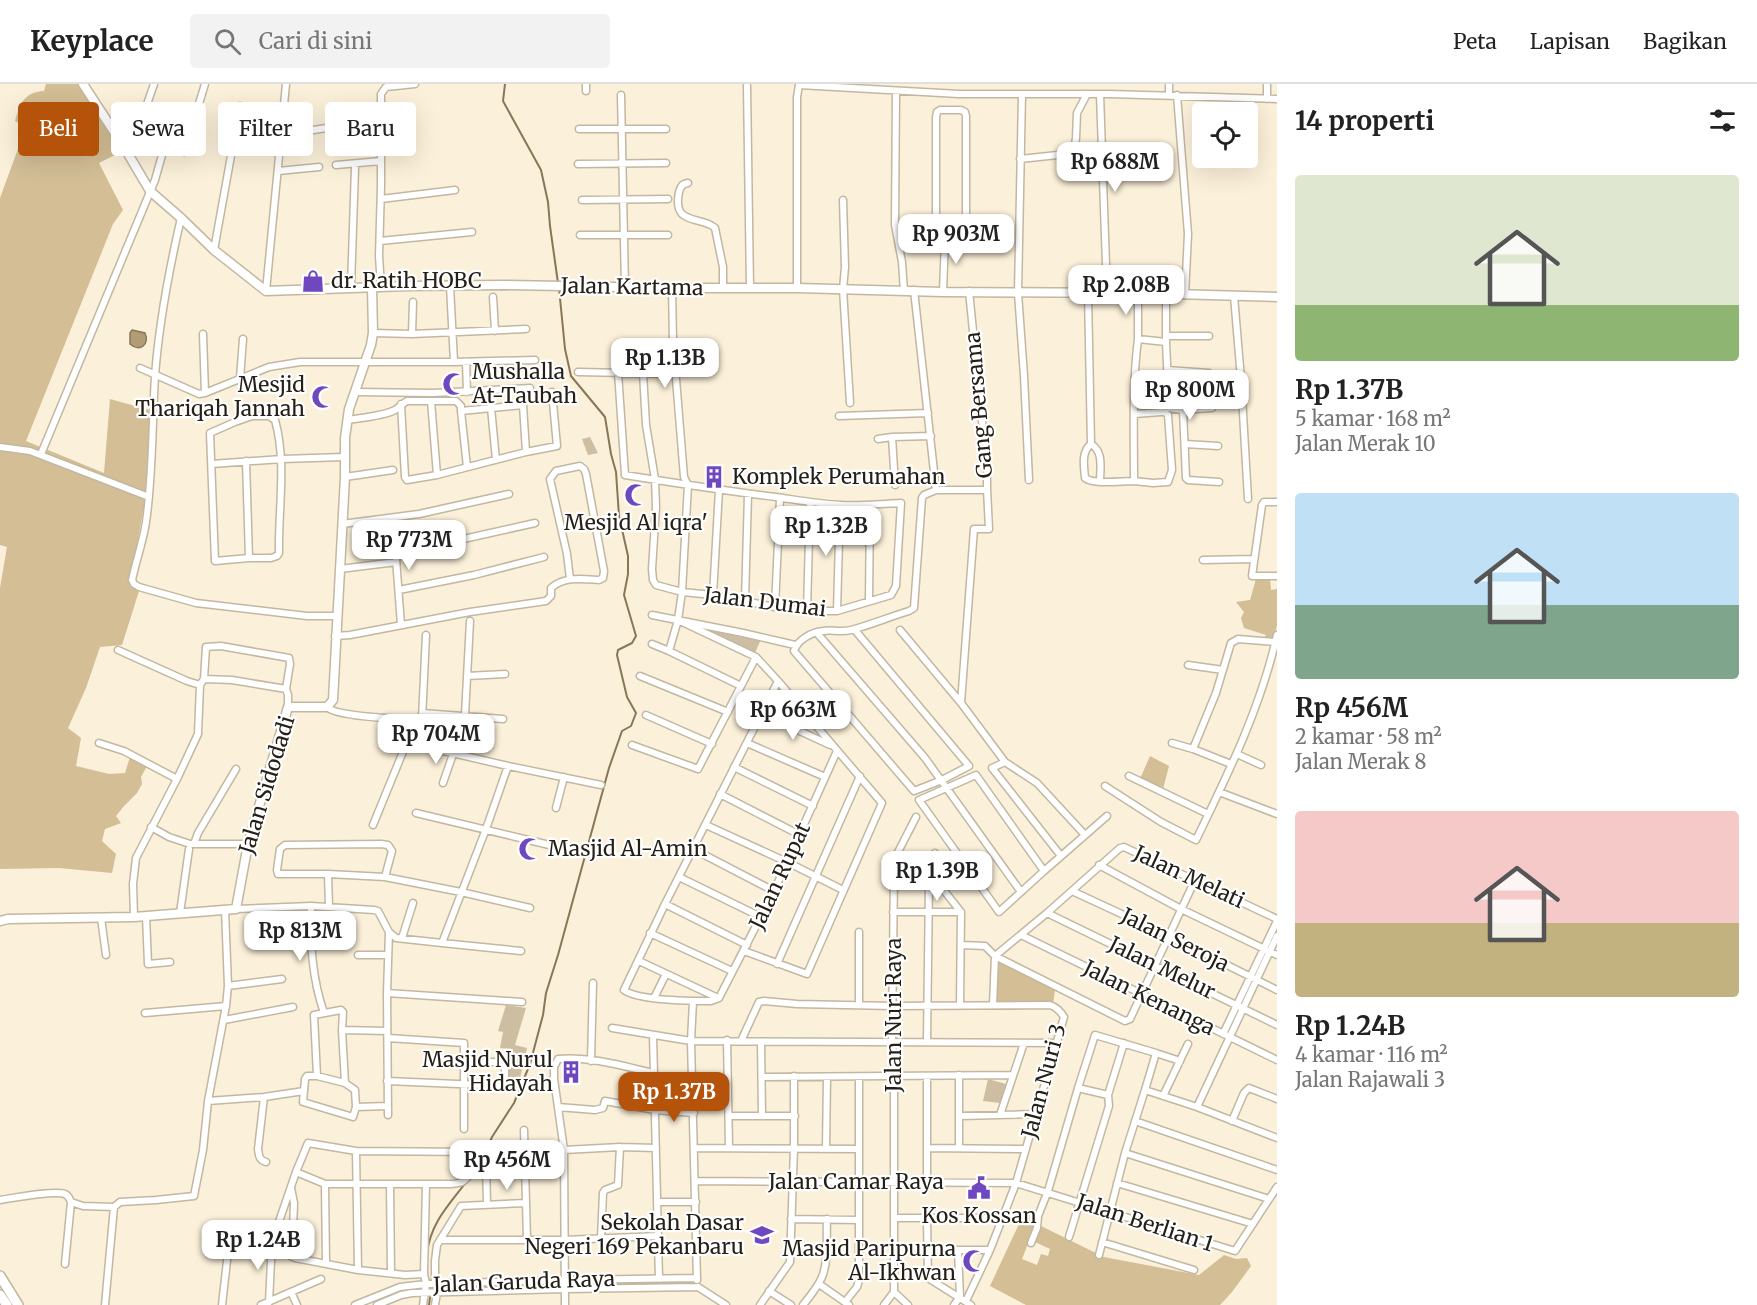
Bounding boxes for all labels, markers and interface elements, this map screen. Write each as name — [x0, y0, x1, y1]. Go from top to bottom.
search box — [190, 14, 610, 68]
text: Keyplace — [30, 23, 154, 59]
icon: search — [211, 25, 244, 58]
text: Cari di sini — [259, 27, 372, 55]
text: Peta — [1453, 28, 1497, 55]
text: Lapisan — [1530, 28, 1610, 55]
text: Bagikan — [1643, 28, 1727, 55]
chip: Beli — [18, 102, 99, 156]
chip: Sewa — [111, 102, 206, 156]
chip: Filter — [218, 102, 313, 156]
chip: Baru — [325, 102, 416, 156]
map controls — [1192, 102, 1258, 168]
button: locate — [1192, 102, 1258, 168]
text: 14 properti — [1295, 104, 1435, 137]
icon: filters — [1706, 104, 1739, 137]
pin: Rp 688M — [1060, 142, 1170, 193]
text: Rp 688M — [1071, 149, 1159, 174]
pin: Rp 903M — [901, 214, 1011, 265]
icon: home — [1463, 214, 1571, 322]
text: Rp 903M — [912, 221, 1000, 246]
pin: Rp 2.08B — [1064, 265, 1188, 316]
place label: dr. Ratih HOBC — [331, 267, 482, 294]
shop icon: dr. Ratih HOBC — [300, 268, 326, 294]
street label: Jalan Kartama — [559, 272, 704, 301]
text: Rp 2.08B — [1082, 272, 1170, 297]
street label: Gang Bersama — [959, 331, 998, 479]
pin: Rp 1.13B — [603, 338, 727, 389]
text: Rp 1.13B — [625, 345, 705, 370]
place label: Mushalla At-Taubah — [471, 358, 577, 409]
pin: Rp 800M — [1135, 370, 1245, 421]
place label: Mesjid Thariqah Jannah — [135, 371, 305, 422]
mosque icon: Mushalla At-Taubah — [441, 371, 467, 397]
text: Rp 1.37B — [1295, 373, 1403, 406]
text: Rp 800M — [1145, 377, 1235, 402]
mosque icon: Mesjid Thariqah Jannah — [310, 384, 336, 410]
text: 5 kamar · 168 m² — [1295, 406, 1451, 431]
text: Jalan Merak 10 — [1295, 431, 1436, 456]
place label: Komplek Perumahan — [732, 463, 946, 490]
building icon: Komplek Perumahan — [701, 464, 727, 490]
mosque icon: Mesjid Al iqra' — [623, 482, 649, 508]
pin: Rp 1.32B — [764, 506, 888, 557]
place label: Mesjid Al iqra' — [564, 509, 708, 536]
text: Rp 1.32B — [784, 513, 868, 538]
pin: Rp 773M — [354, 520, 464, 571]
text: Rp 773M — [366, 527, 452, 552]
icon: home — [1463, 532, 1571, 640]
street label: Jalan Dumai — [701, 580, 828, 622]
pin: Rp 663M — [738, 690, 848, 741]
text: Rp 456M — [1295, 691, 1408, 724]
text: Rp 663M — [750, 697, 836, 722]
street label: Jalan Sidodadi — [232, 712, 300, 858]
pin: Rp 704M — [381, 714, 491, 765]
text: Rp 704M — [392, 721, 480, 746]
text: 2 kamar · 58 m² — [1295, 724, 1442, 749]
text: Jalan Merak 8 — [1295, 749, 1426, 774]
street label: Jalan Rupat — [743, 818, 816, 934]
place label: Masjid Al-Amin — [548, 835, 707, 862]
mosque icon: Masjid Al-Amin — [517, 836, 543, 862]
street label: Jalan Melati — [1128, 839, 1249, 914]
icon: home — [1463, 850, 1571, 958]
pin: Rp 1.39B — [875, 851, 999, 902]
text: Rp 1.39B — [895, 858, 979, 883]
street label: Jalan Seroja — [1116, 901, 1234, 977]
pin: Rp 813M — [245, 911, 355, 962]
text: Rp 813M — [258, 918, 342, 943]
street label: Jalan Melur — [1103, 930, 1220, 1005]
street label: Jalan Nuri Raya — [880, 938, 907, 1093]
street label: Jalan Kenanga — [1078, 953, 1220, 1041]
text: Rp 1.24B — [1295, 1009, 1405, 1042]
street label: Jalan Nuri 3 — [1015, 1021, 1072, 1142]
text: 4 kamar · 116 m² — [1295, 1042, 1448, 1067]
place label: Masjid Nurul Hidayah — [422, 1046, 553, 1097]
building icon: Masjid Nurul Hidayah — [558, 1059, 584, 1085]
text: Jalan Rajawali 3 — [1295, 1067, 1445, 1092]
pin: Rp 1.37B — [612, 1072, 736, 1123]
text: Rp 1.37B — [632, 1079, 716, 1104]
pin: Rp 456M — [452, 1140, 562, 1191]
text: Rp 456M — [463, 1147, 551, 1172]
street label: Jalan Camar Raya — [767, 1168, 944, 1195]
public building icon: Kos Kossan — [966, 1175, 992, 1201]
street label: Jalan Berlian 1 — [1072, 1187, 1217, 1257]
place label: Kos Kossan — [921, 1202, 1037, 1229]
place label: Sekolah Dasar Negeri 169 Pekanbaru — [525, 1209, 744, 1260]
pin: Rp 1.24B — [196, 1220, 320, 1271]
school or university icon: Sekolah Dasar Negeri 169 Pekanbaru — [749, 1222, 775, 1248]
text: Rp 1.24B — [216, 1227, 300, 1252]
place label: Masjid Paripurna Al-Ikhwan — [782, 1235, 956, 1286]
mosque icon: Masjid Paripurna Al-Ikhwan — [961, 1248, 987, 1274]
street label: Jalan Garuda Raya — [431, 1265, 615, 1298]

